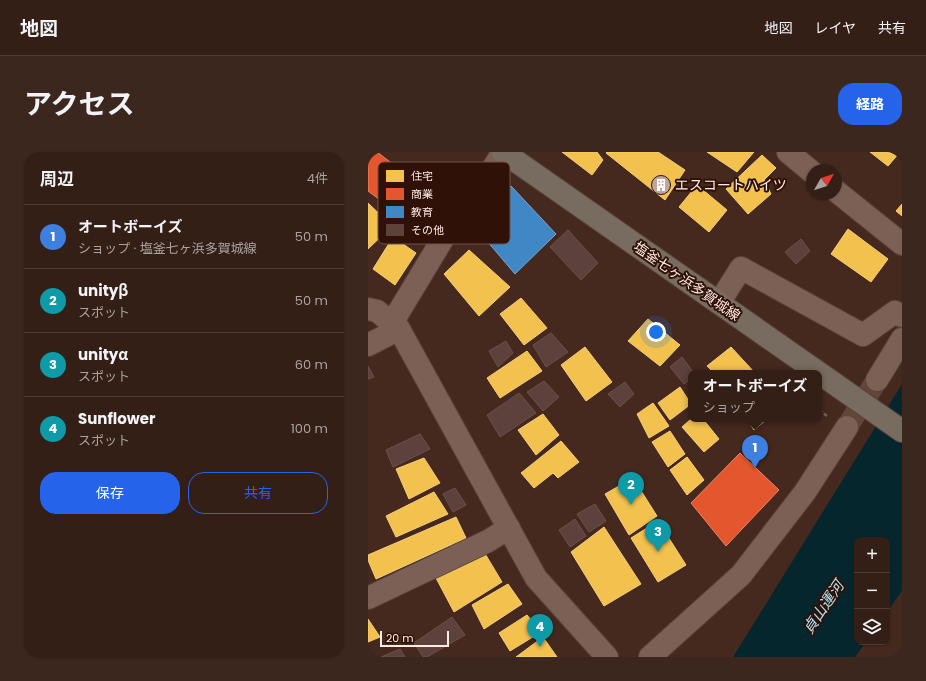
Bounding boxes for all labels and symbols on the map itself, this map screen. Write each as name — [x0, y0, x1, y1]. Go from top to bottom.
legend — [378, 162, 510, 244]
north arrow — [806, 164, 842, 200]
text: 住宅 — [411, 168, 433, 184]
building icon: エスコートハイツ — [650, 174, 672, 196]
place label: エスコートハイツ — [675, 175, 787, 195]
text: 商業 — [411, 186, 433, 202]
text: 教育 — [411, 204, 433, 220]
text: その他 — [411, 222, 444, 238]
street label: 塩釜七ヶ浜多賀城線 — [630, 237, 744, 325]
your location — [646, 322, 666, 342]
pin: 1 — [742, 435, 768, 468]
pin: 2 — [618, 472, 644, 505]
pin: 3 — [645, 519, 671, 552]
water label: 貞山運河 — [798, 574, 850, 638]
pin: 4 — [527, 614, 553, 647]
scale bar — [380, 629, 449, 648]

